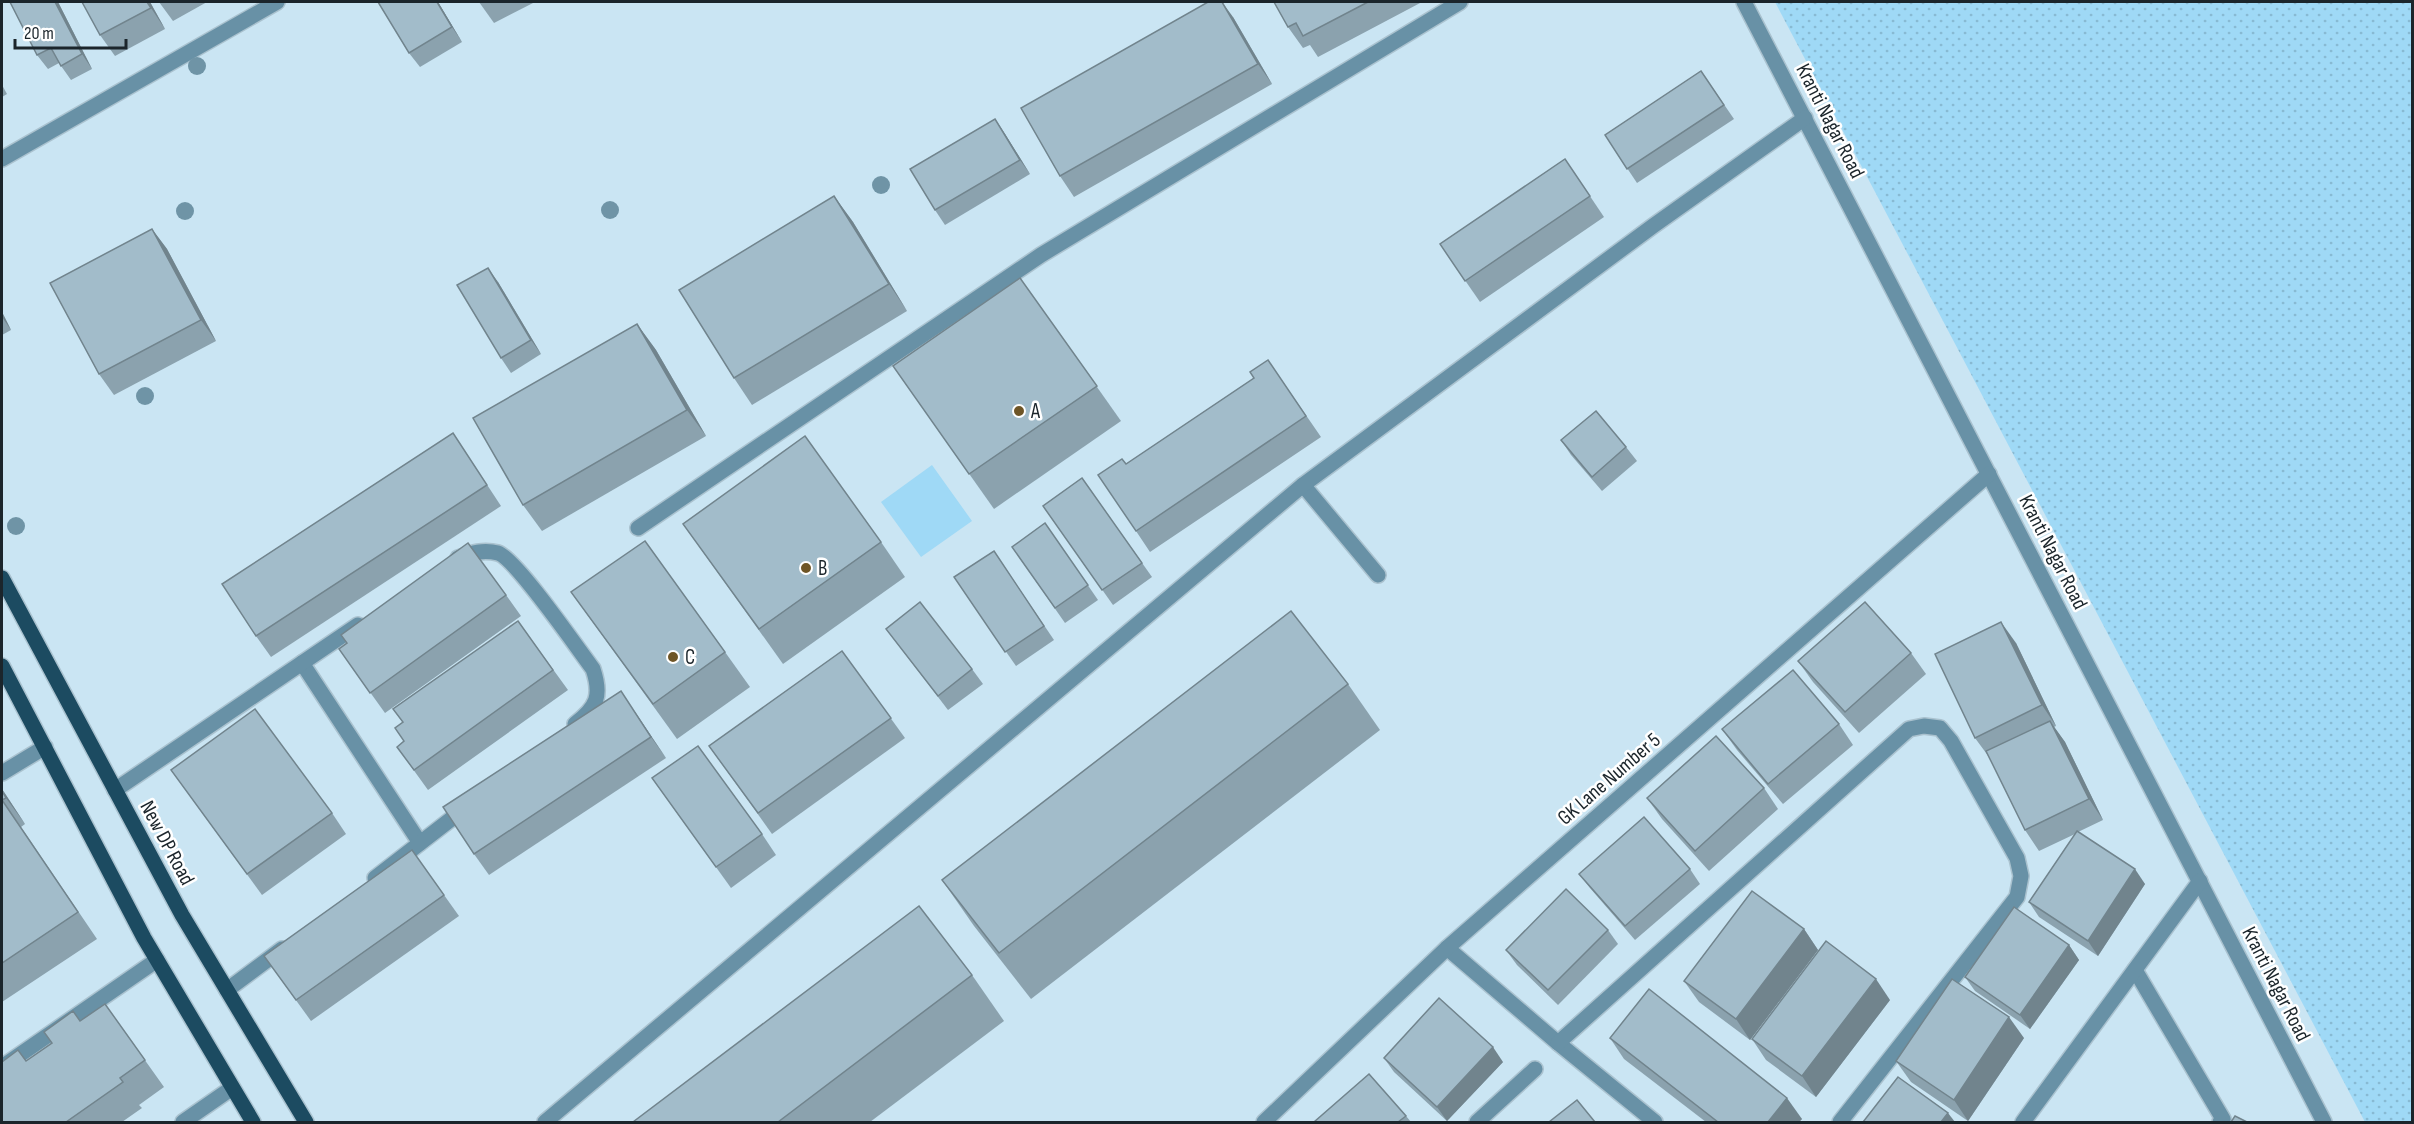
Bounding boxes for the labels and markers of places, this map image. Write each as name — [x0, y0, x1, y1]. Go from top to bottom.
place label: A — [1030, 399, 1041, 424]
marker: A — [1012, 404, 1026, 418]
place label: B — [818, 556, 827, 581]
marker: B — [799, 561, 813, 575]
place label: C — [685, 645, 695, 670]
marker: C — [666, 650, 680, 664]

